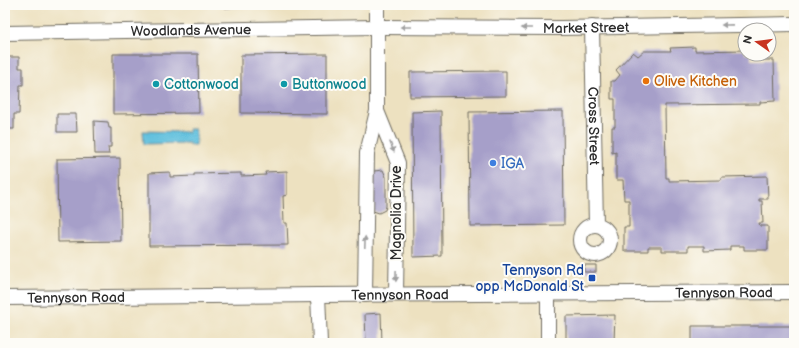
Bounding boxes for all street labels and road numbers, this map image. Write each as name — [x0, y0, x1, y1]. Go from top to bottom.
street label: Market Street — [543, 18, 630, 37]
street label: Woodlands Avenue — [131, 21, 251, 39]
street label: Cross Street — [585, 87, 603, 166]
street label: Magnolia Drive — [388, 166, 405, 260]
street label: Tennyson Road — [675, 284, 773, 301]
street label: Tennyson Road — [351, 286, 449, 303]
street label: Tennyson Road — [27, 288, 125, 306]

